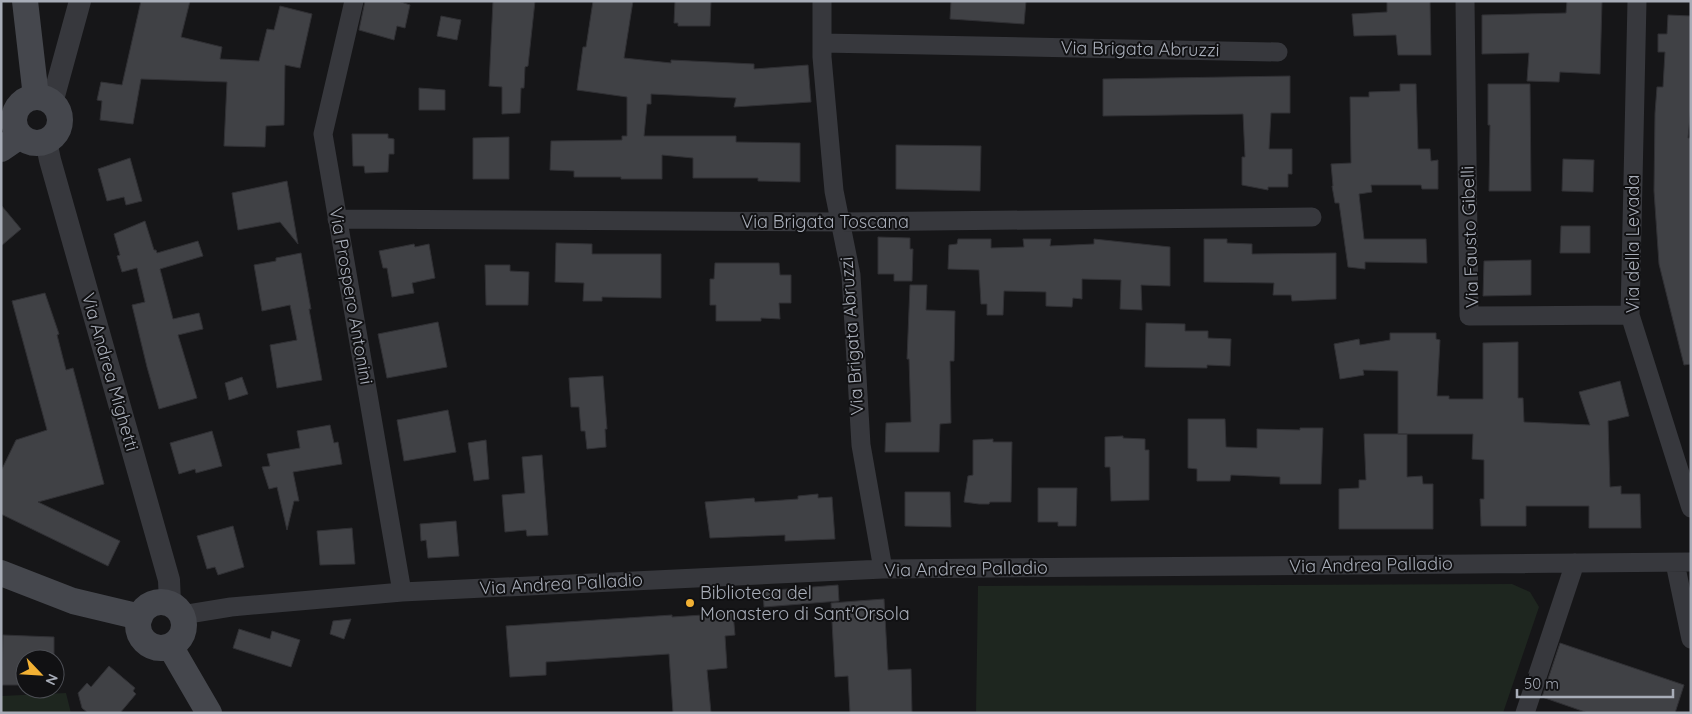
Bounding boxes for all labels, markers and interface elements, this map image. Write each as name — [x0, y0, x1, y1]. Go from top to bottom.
street label: Via Brigata Abruzzi — [1060, 36, 1220, 61]
street label: Via Fausto Gibelli — [1456, 166, 1483, 309]
street label: Via della Levada — [1621, 175, 1644, 313]
street label: Via Prospero Antonini — [325, 206, 378, 386]
street label: Via Brigata Toscana — [741, 210, 909, 233]
street label: Via Brigata Abruzzi — [834, 256, 869, 416]
street label: Via Andrea Mighetti — [77, 290, 144, 454]
street label: Via Andrea Palladio — [1289, 552, 1453, 577]
street label: Via Andrea Palladio — [884, 556, 1048, 581]
street label: Via Andrea Palladio — [479, 568, 643, 599]
place label: Biblioteca del Monastero di Sant'Orsola — [700, 581, 910, 625]
marker: Biblioteca del Monastero di Sant'Orsola — [684, 597, 696, 609]
north arrow — [15, 649, 65, 699]
scale bar — [1517, 666, 1673, 698]
text: N — [41, 671, 62, 688]
text: 50 m — [1524, 674, 1559, 693]

